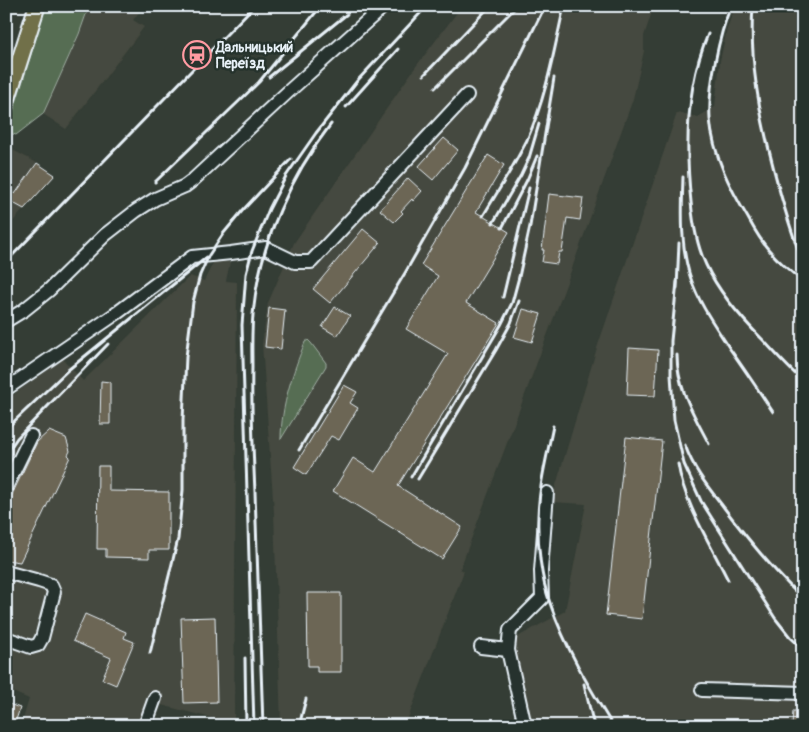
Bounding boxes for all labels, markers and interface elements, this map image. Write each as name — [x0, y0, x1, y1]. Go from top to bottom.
place label: Дальницький Переїзд — [215, 39, 294, 72]
station icon: Дальницький Переїзд — [182, 40, 212, 70]

